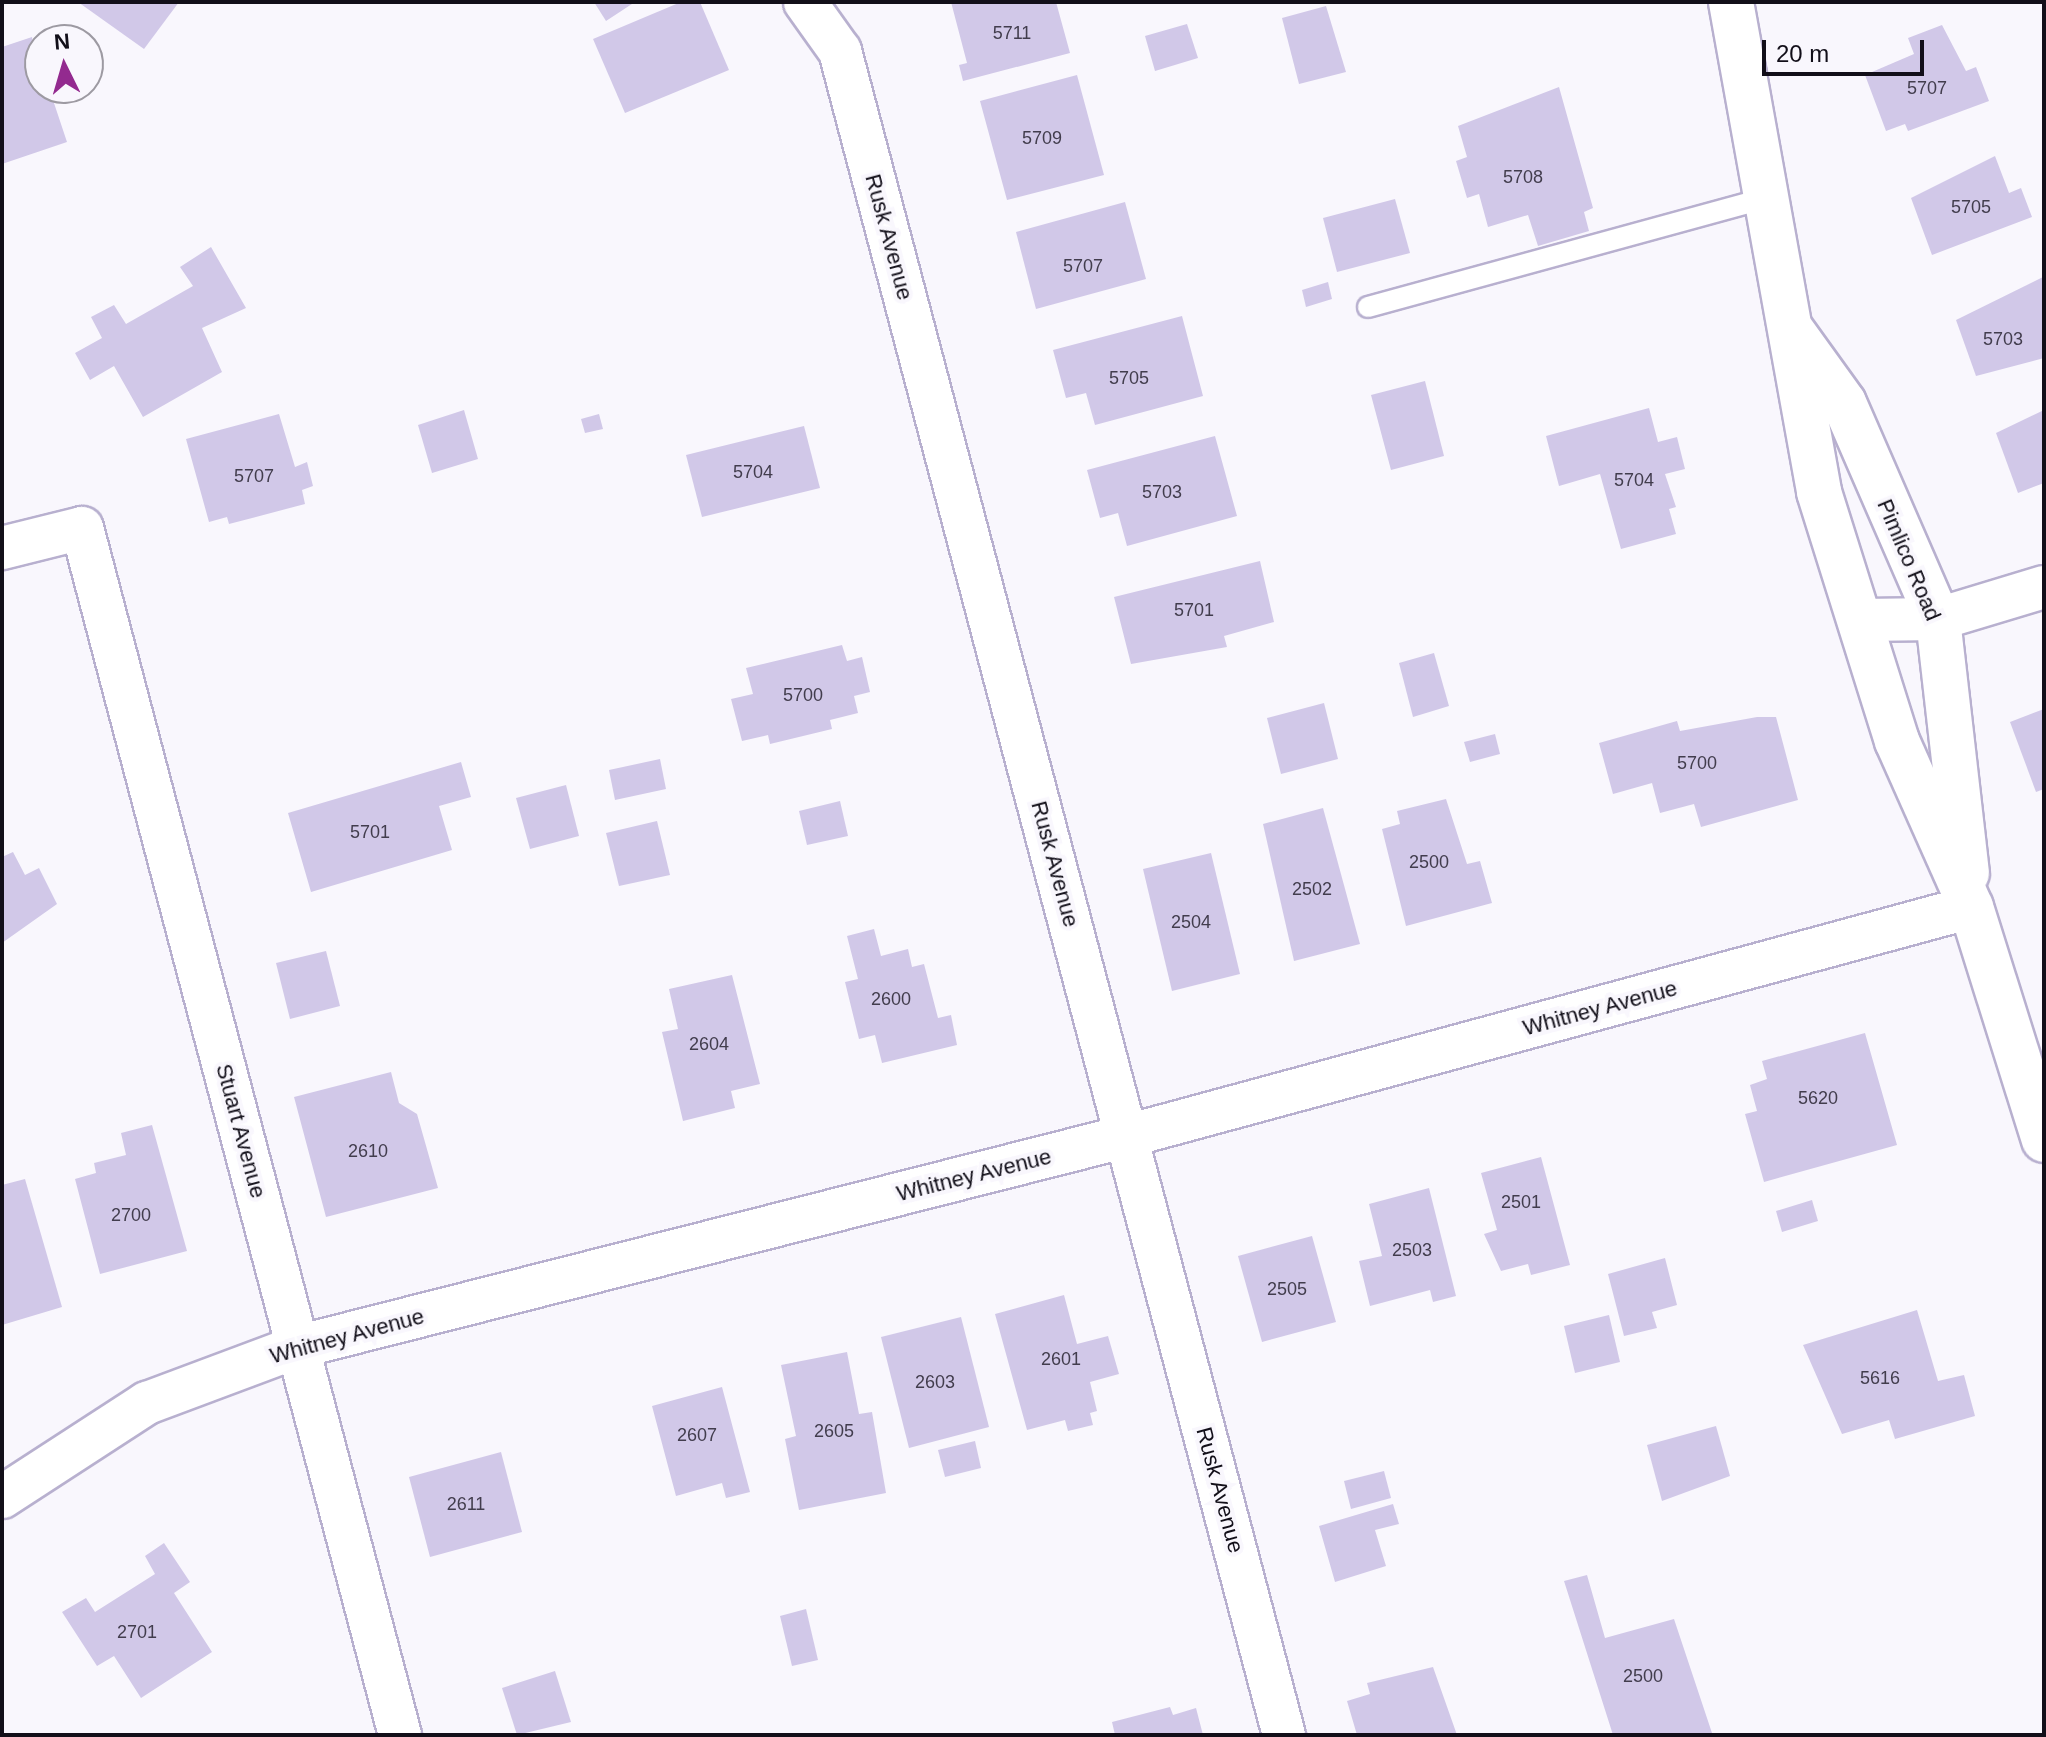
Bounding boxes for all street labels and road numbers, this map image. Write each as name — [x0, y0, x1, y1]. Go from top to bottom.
street label: Rusk Avenue — [859, 171, 919, 303]
street label: Pimlico Road — [1872, 495, 1946, 625]
street label: Rusk Avenue — [1025, 798, 1085, 930]
street label: Whitney Avenue — [1519, 975, 1681, 1041]
street label: Stuart Avenue — [210, 1060, 272, 1202]
street label: Whitney Avenue — [893, 1143, 1055, 1207]
street label: Whitney Avenue — [266, 1303, 428, 1369]
street label: Rusk Avenue — [1190, 1424, 1250, 1556]

